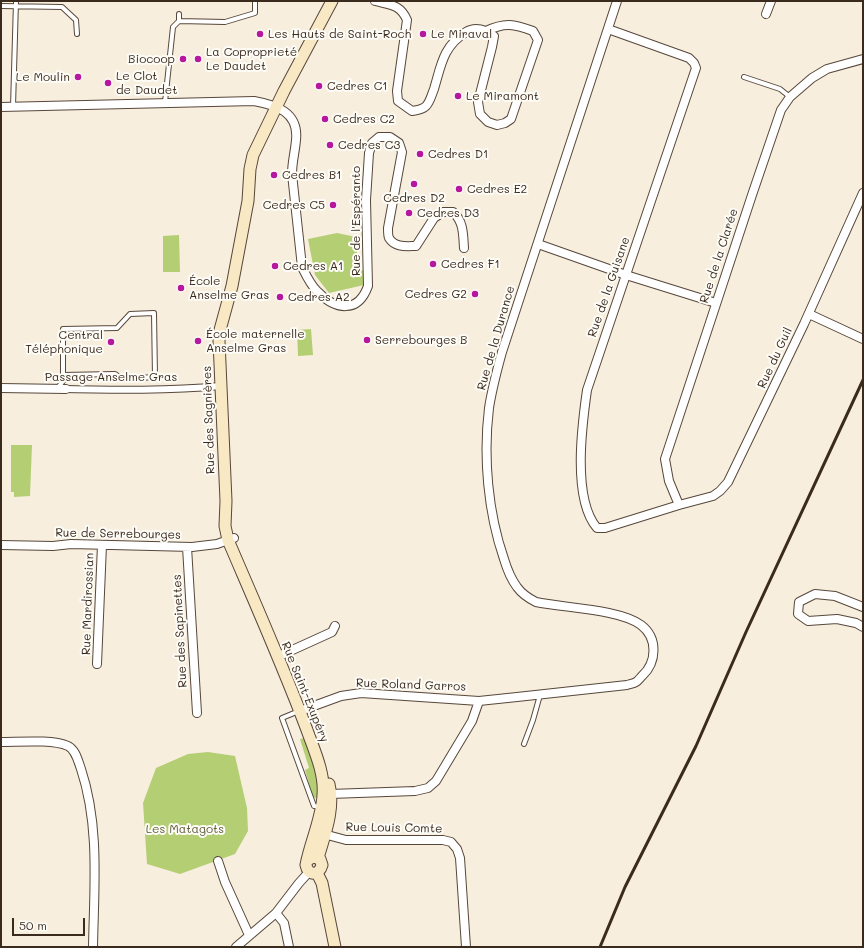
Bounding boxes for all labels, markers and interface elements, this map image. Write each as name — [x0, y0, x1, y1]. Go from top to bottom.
place label: Les Hauts de Saint-Roch — [268, 27, 411, 41]
place label: Le Miraval — [431, 27, 492, 41]
marker: Les Hauts de Saint-Roch — [255, 29, 265, 39]
marker: Le Miraval — [418, 29, 428, 39]
place label: La Coproprieté Le Daudet — [206, 45, 297, 73]
place label: Biocoop — [128, 52, 175, 66]
marker: Biocoop — [178, 54, 188, 64]
marker: La Coproprieté Le Daudet — [193, 54, 203, 64]
place label: Le Clot de Daudet — [116, 69, 177, 97]
place label: Le Moulin — [16, 70, 70, 84]
marker: Le Moulin — [73, 72, 83, 82]
marker: Le Clot de Daudet — [103, 78, 113, 88]
place label: Cedres C1 — [327, 79, 388, 93]
marker: Cedres C1 — [314, 81, 324, 91]
place label: Le Miramont — [466, 89, 539, 103]
marker: Le Miramont — [453, 91, 463, 101]
place label: Cedres C2 — [333, 112, 395, 126]
marker: Cedres C2 — [320, 114, 330, 124]
place label: Cedres C3 — [338, 138, 400, 152]
marker: Cedres C3 — [325, 140, 335, 150]
place label: Cedres D1 — [428, 147, 488, 161]
marker: Cedres D1 — [415, 149, 425, 159]
street label: Rue de l'Espéranto — [349, 166, 363, 276]
place label: Cedres B1 — [282, 168, 342, 182]
marker: Cedres B1 — [269, 170, 279, 180]
marker: Cedres D2 — [409, 179, 419, 189]
place label: Cedres E2 — [467, 182, 527, 196]
marker: Cedres E2 — [454, 184, 464, 194]
place label: Cedres D2 — [383, 191, 445, 205]
place label: Cedres C5 — [263, 198, 325, 212]
marker: Cedres C5 — [328, 200, 338, 210]
place label: Cedres D3 — [417, 206, 479, 220]
street label: Rue de la Clarée — [697, 207, 741, 305]
marker: Cedres D3 — [404, 208, 414, 218]
street label: Rue de la Guisane — [585, 235, 633, 339]
place label: Cedres F1 — [441, 257, 500, 271]
place label: Cedres A1 — [283, 259, 343, 273]
marker: Cedres F1 — [428, 259, 438, 269]
marker: Cedres A1 — [270, 261, 280, 271]
place label: École Anselme Gras — [189, 274, 269, 302]
marker: École Anselme Gras — [176, 283, 186, 293]
street label: Rue de la Durance — [474, 284, 518, 392]
place label: Cedres G2 — [405, 287, 467, 301]
marker: Cedres G2 — [470, 289, 480, 299]
place label: Cedres A2 — [288, 290, 350, 304]
marker: Cedres A2 — [275, 292, 285, 302]
street label: Rue du Guil — [755, 325, 795, 391]
place label: École maternelle Anselme Gras — [206, 327, 305, 355]
place label: Central Téléphonique — [25, 328, 103, 356]
place label: Serrebourges B — [375, 333, 468, 347]
marker: Serrebourges B — [362, 335, 372, 345]
marker: École maternelle Anselme Gras — [193, 336, 203, 346]
marker: Central Téléphonique — [106, 337, 116, 347]
street label: Rue des Sagnières — [200, 366, 218, 474]
street label: Passage Anselme Gras — [45, 370, 177, 384]
street label: Rue de Serrebourges — [55, 526, 181, 542]
street label: Rue Mardirossian — [79, 553, 97, 655]
street label: Rue des Sapinettes — [170, 574, 190, 688]
street label: Rue Saint-Exupéry — [278, 640, 332, 744]
street label: Rue Roland Garros — [356, 676, 466, 694]
street label: Rue Louis Comte — [345, 820, 443, 836]
park label: Les Matagots — [146, 822, 224, 836]
scale bar — [14, 910, 87, 936]
text: 50 m — [19, 917, 47, 933]

